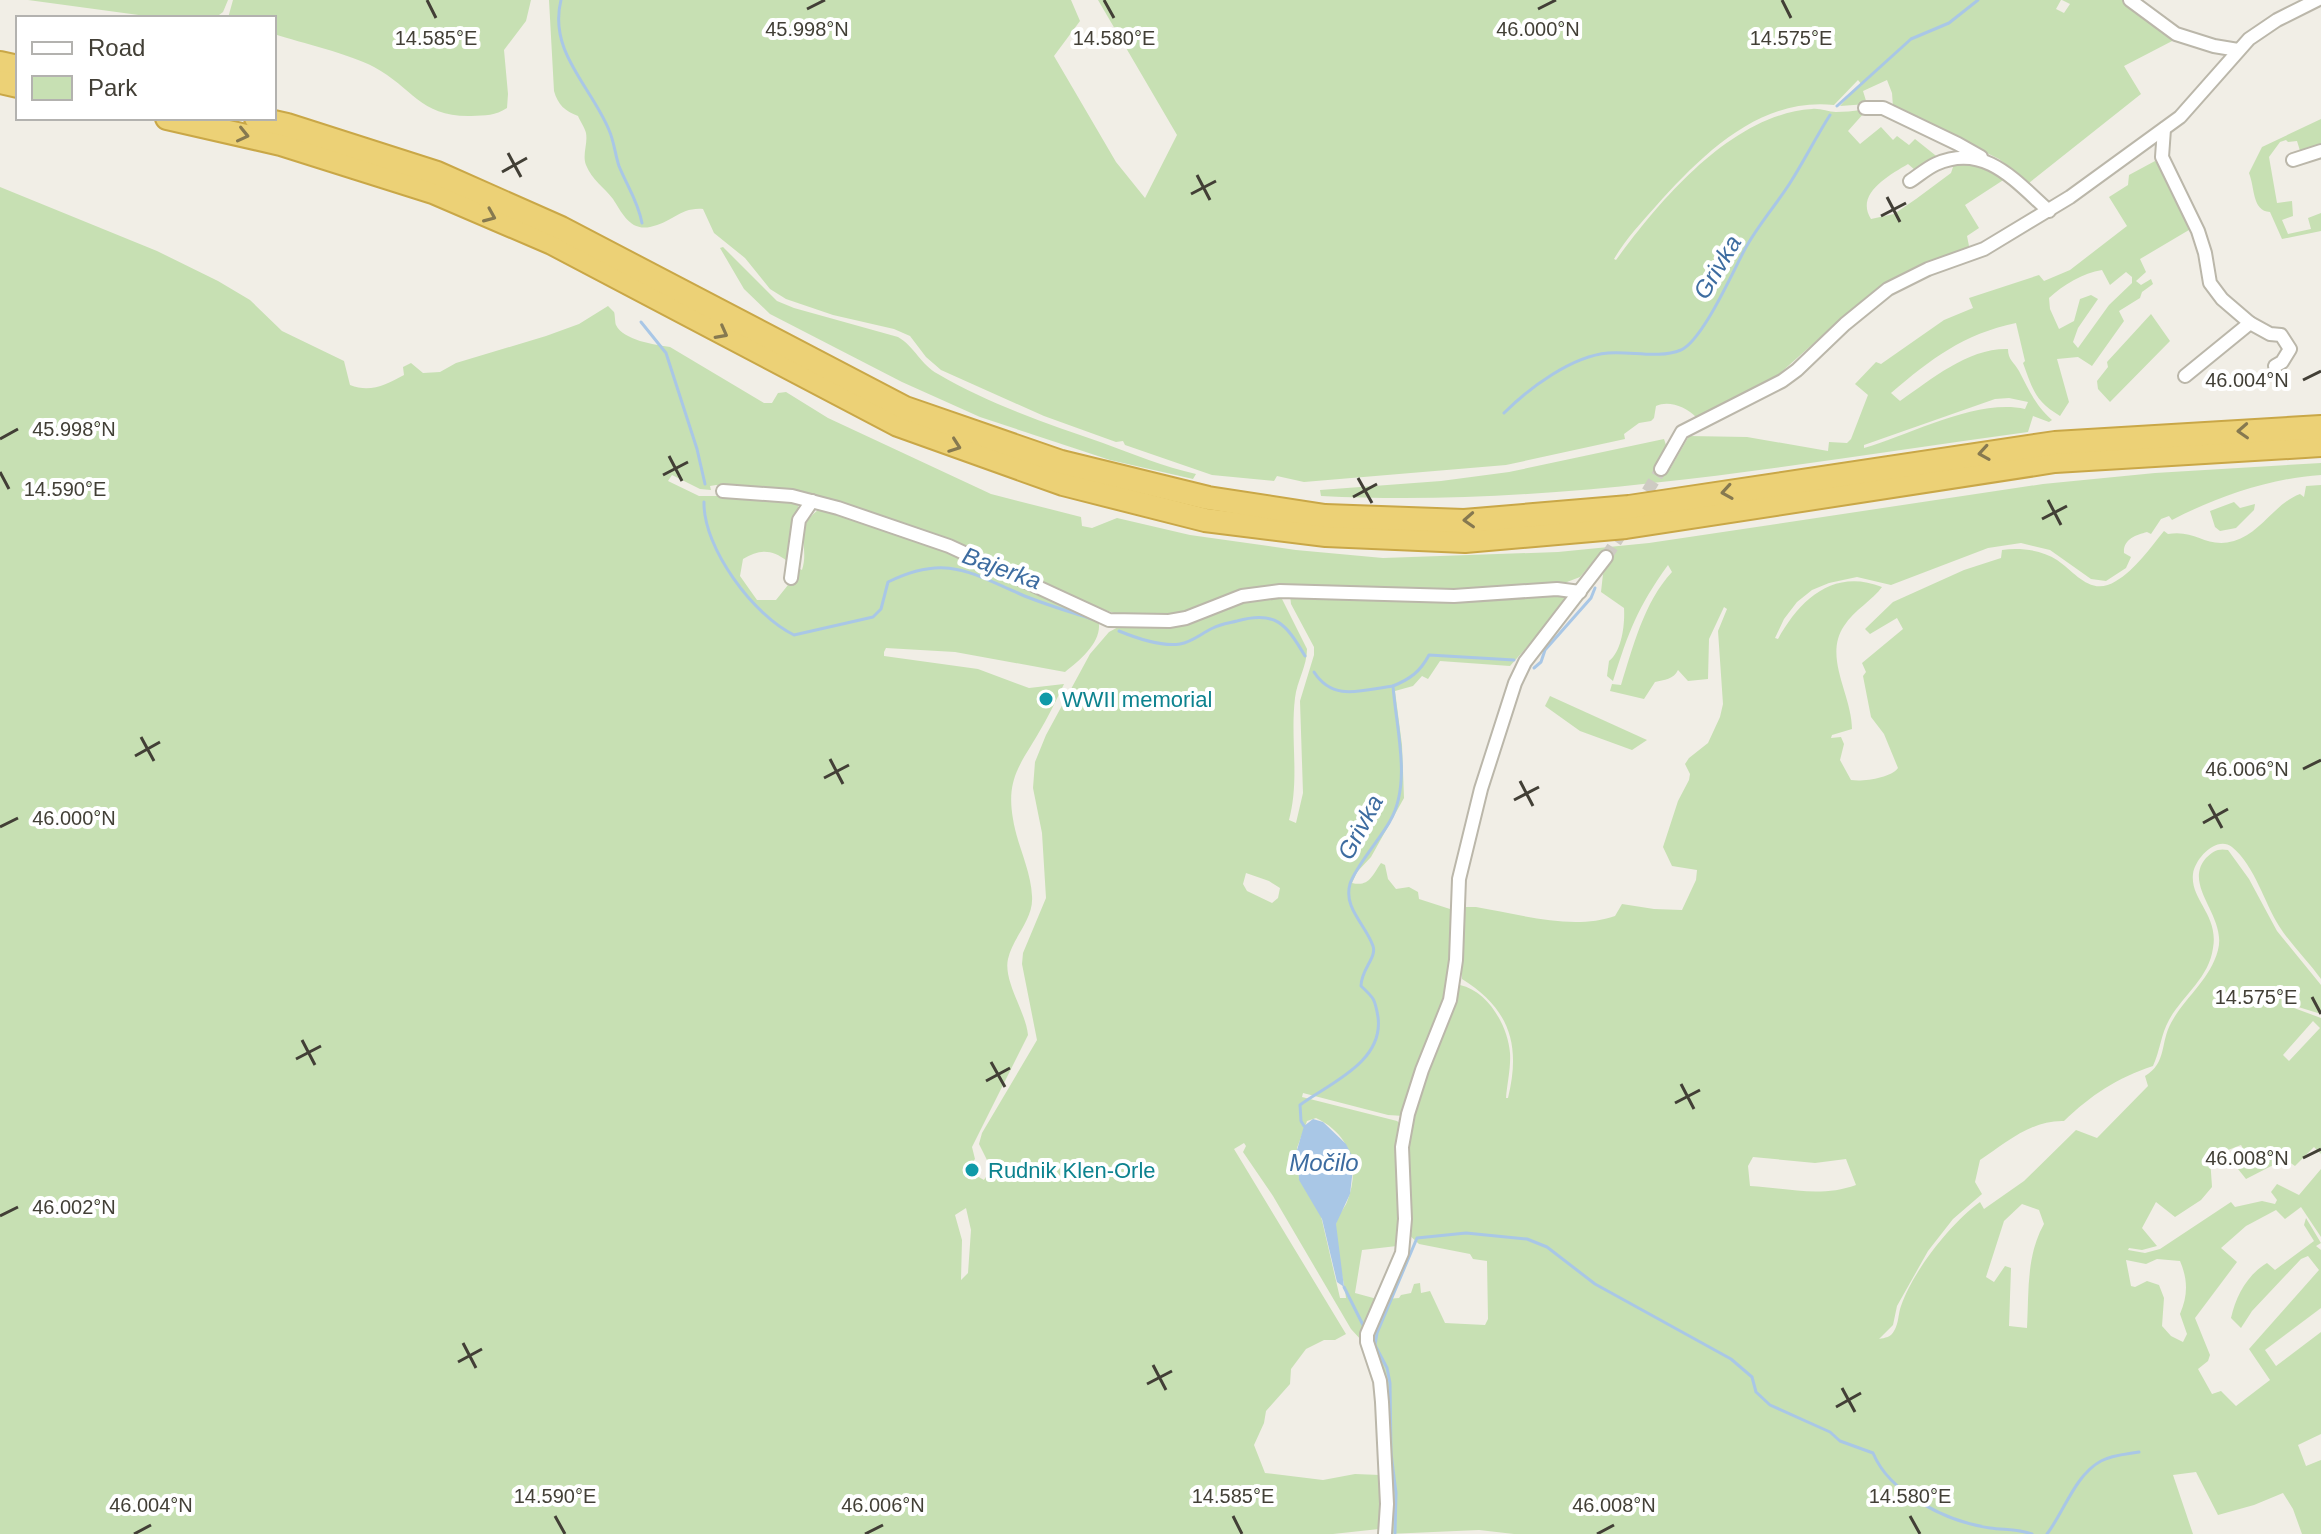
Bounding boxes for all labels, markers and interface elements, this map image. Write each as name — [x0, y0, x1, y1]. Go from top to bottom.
legend — [16, 16, 276, 120]
text: 45.998°N — [765, 18, 849, 40]
text: 46.000°N — [1496, 18, 1580, 40]
text: 14.585°E — [395, 27, 477, 49]
text: 14.580°E — [1073, 27, 1155, 49]
text: 14.575°E — [1750, 27, 1832, 49]
text: Road — [88, 34, 145, 61]
text: Park — [88, 74, 138, 101]
one-way arrow — [236, 126, 249, 143]
one-way arrow — [481, 207, 496, 223]
water label: Grivka — [1688, 230, 1746, 304]
one-way arrow — [713, 324, 728, 339]
text: 46.004°N — [2205, 369, 2289, 391]
text: 45.998°N — [32, 418, 116, 440]
one-way arrow — [2236, 423, 2249, 440]
one-way arrow — [948, 436, 962, 453]
one-way arrow — [1977, 444, 1991, 461]
text: 14.590°E — [24, 478, 106, 500]
one-way arrow — [1720, 483, 1734, 500]
one-way arrow — [1462, 512, 1475, 529]
water label: Bajerka — [959, 541, 1045, 595]
place label: WWII memorial — [1062, 687, 1212, 712]
marker: WWII memorial — [1037, 690, 1055, 708]
text: 46.006°N — [2205, 758, 2289, 780]
water label: Grivka — [1332, 790, 1388, 864]
text: 46.000°N — [32, 807, 116, 829]
text: 14.575°E — [2215, 986, 2297, 1008]
text: 46.008°N — [2205, 1147, 2289, 1169]
water label: Močilo — [1289, 1149, 1359, 1176]
place label: Rudnik Klen-Orle — [988, 1158, 1156, 1183]
marker: Rudnik Klen-Orle — [963, 1161, 981, 1179]
text: 46.002°N — [32, 1196, 116, 1218]
text: 14.590°E — [514, 1485, 596, 1507]
text: 14.585°E — [1192, 1485, 1274, 1507]
text: 14.580°E — [1869, 1485, 1951, 1507]
text: 46.004°N — [109, 1494, 193, 1516]
text: 46.006°N — [841, 1494, 925, 1516]
text: 46.008°N — [1572, 1494, 1656, 1516]

